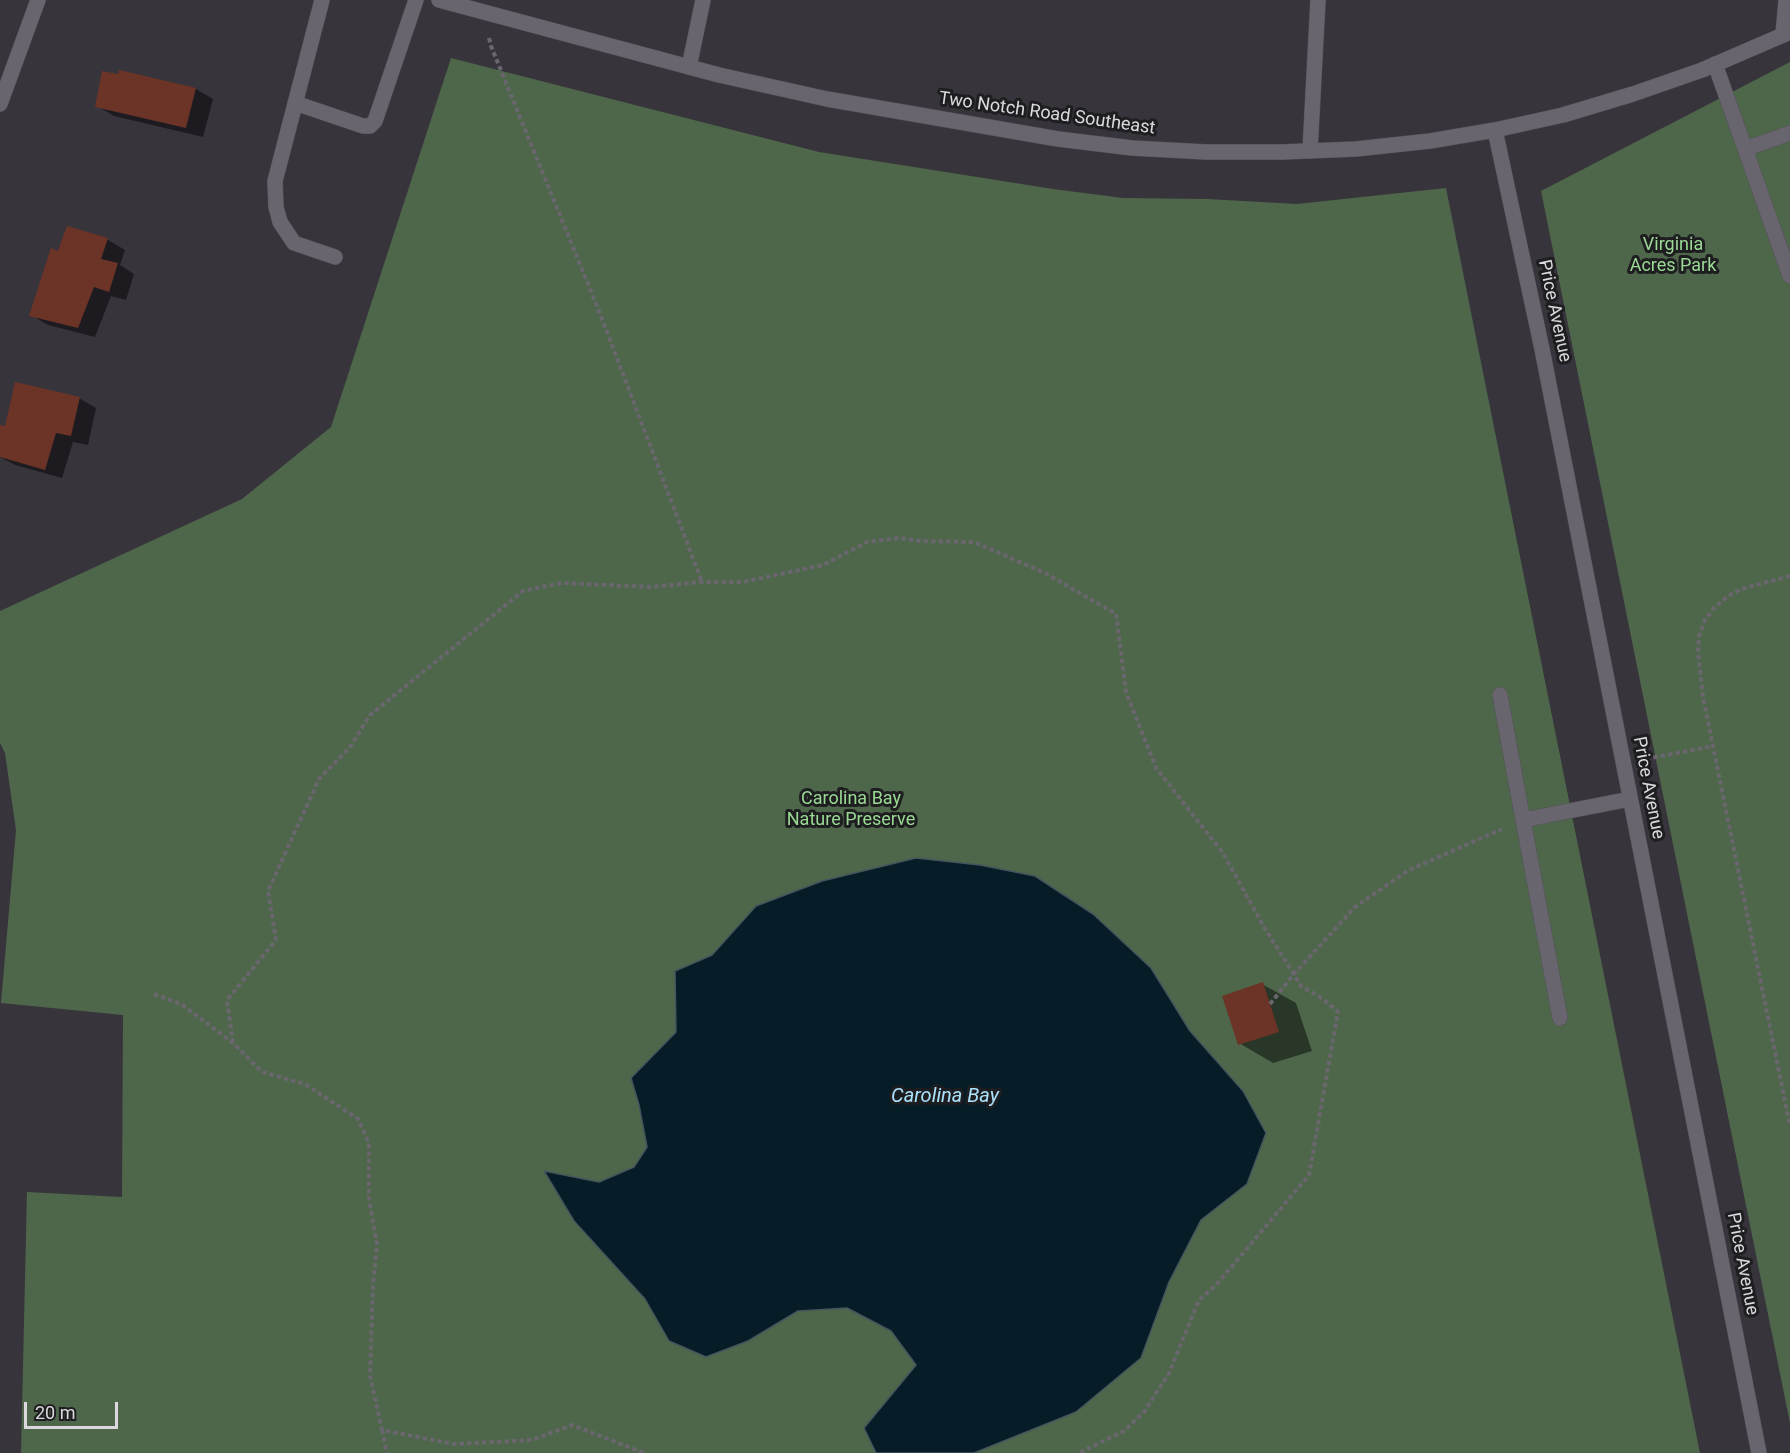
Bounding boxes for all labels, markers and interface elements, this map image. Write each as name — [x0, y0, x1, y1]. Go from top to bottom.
street label: Two Notch Road Southeast — [937, 88, 1157, 140]
park label: Virginia Acres Park — [1630, 234, 1716, 276]
street label: Price Avenue — [1533, 258, 1575, 364]
street label: Price Avenue — [1627, 735, 1669, 841]
park label: Carolina Bay Nature Preserve — [787, 788, 915, 830]
water label: Carolina Bay — [891, 1085, 999, 1109]
street label: Price Avenue — [1721, 1211, 1763, 1317]
scale bar — [27, 1390, 122, 1428]
text: 20 m — [35, 1402, 75, 1423]

